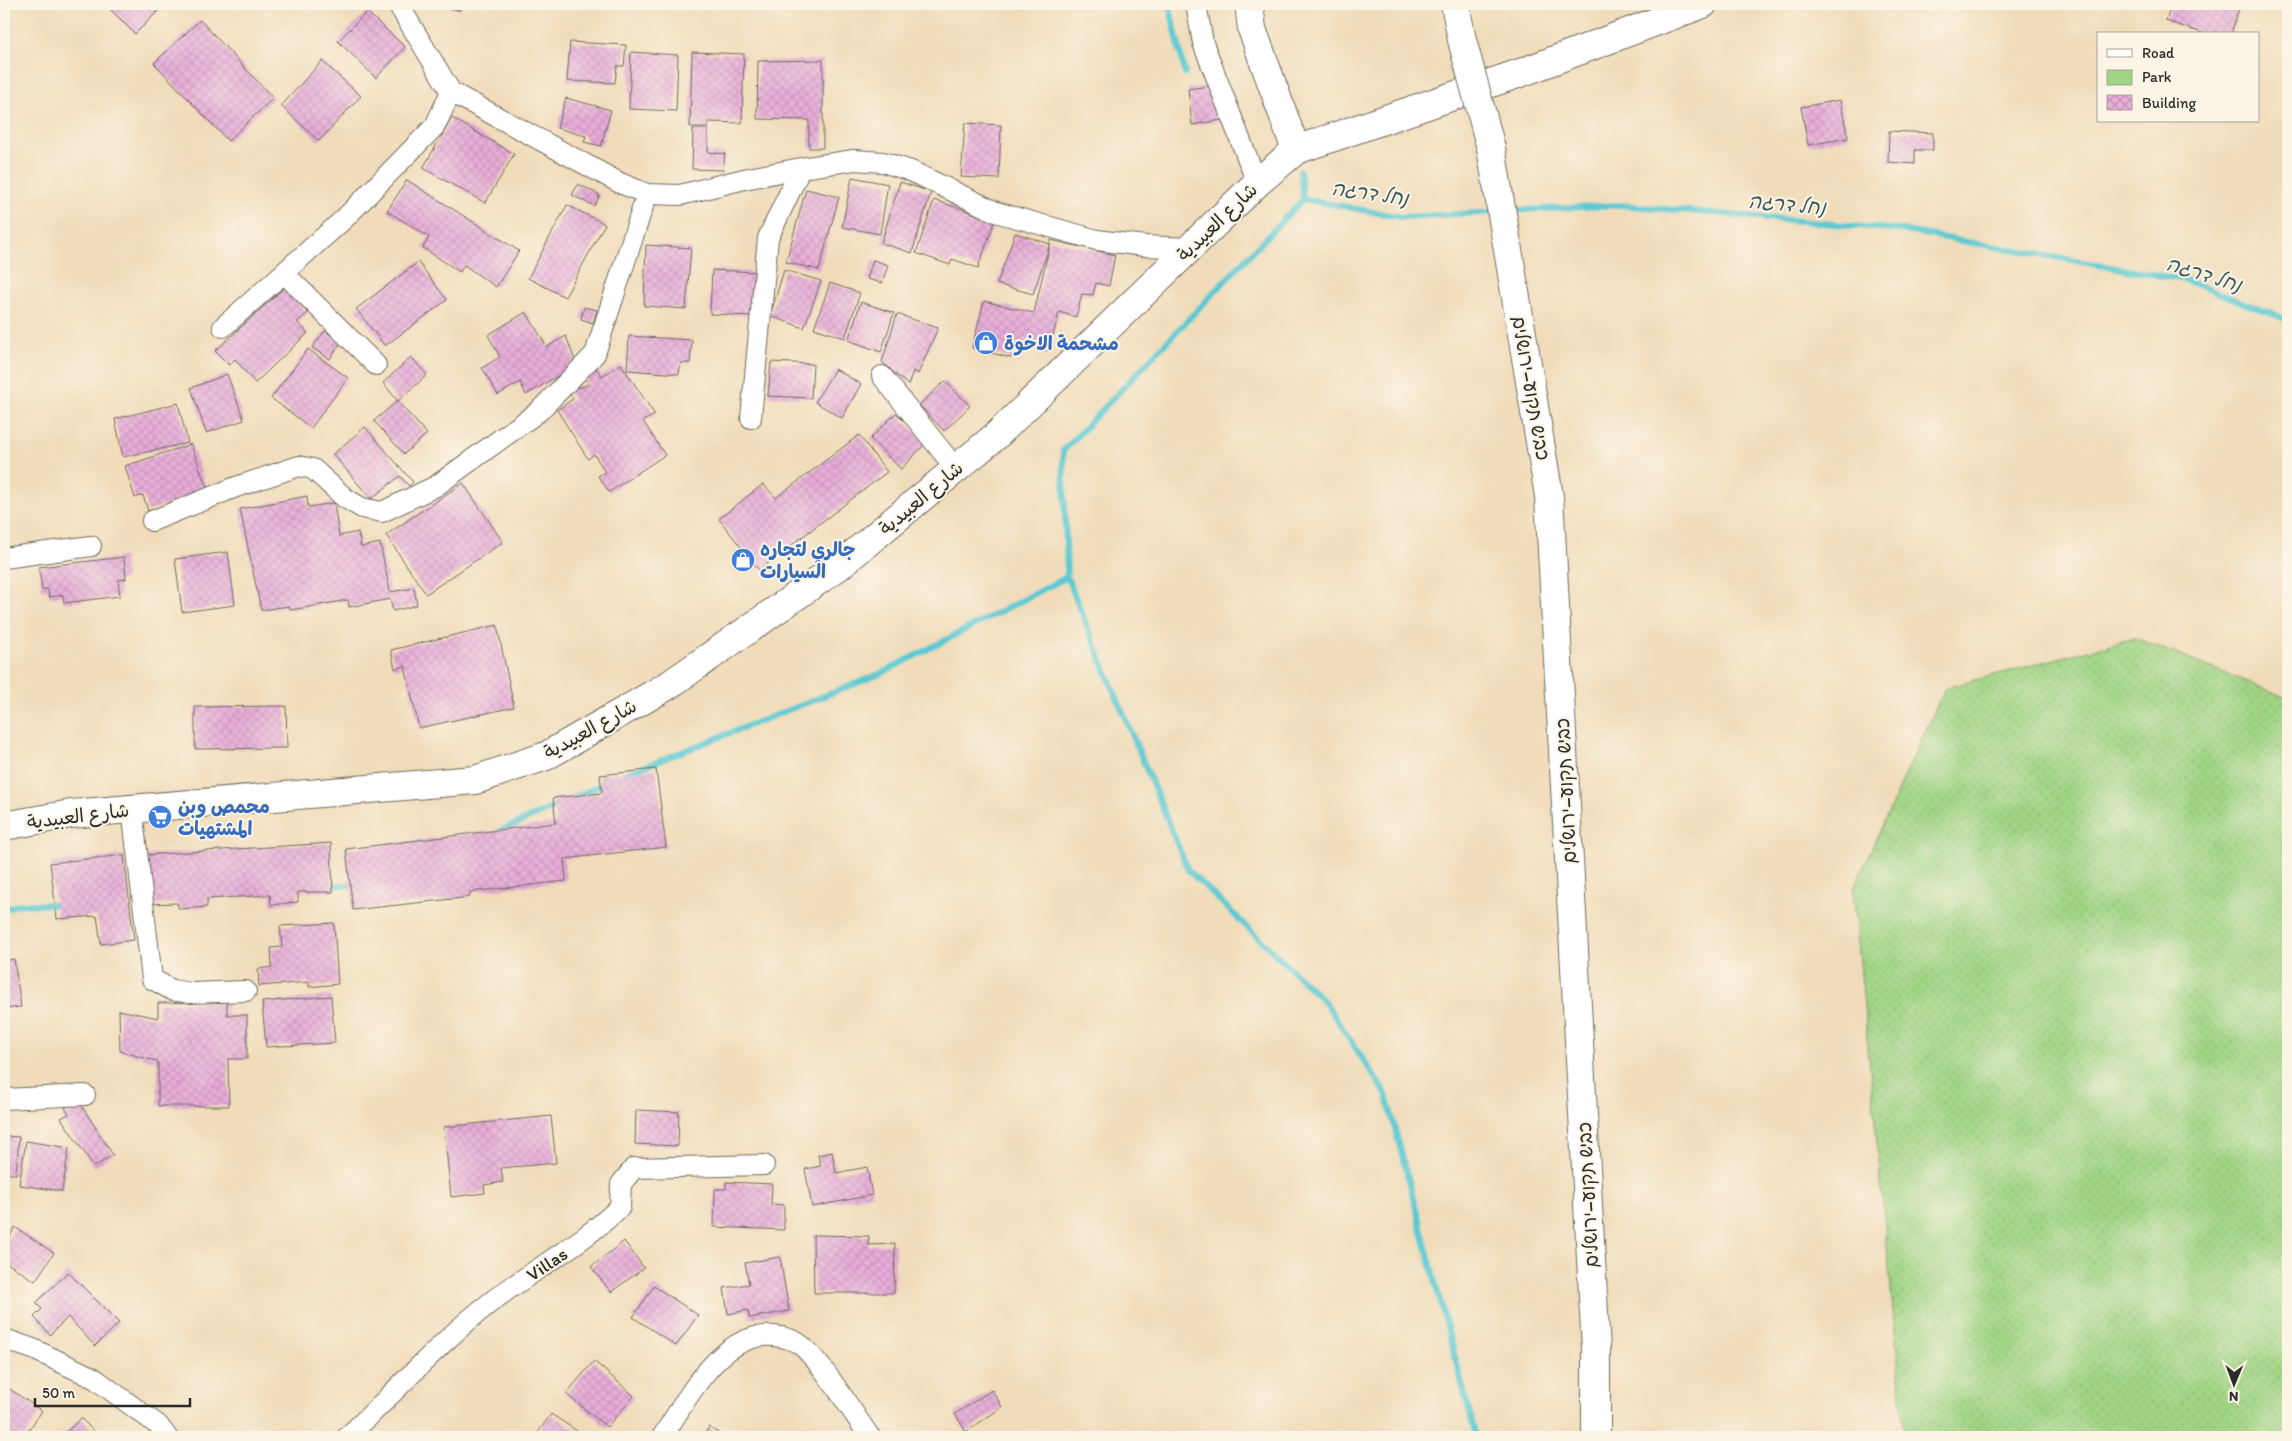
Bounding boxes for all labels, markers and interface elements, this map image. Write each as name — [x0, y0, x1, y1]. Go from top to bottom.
legend — [2097, 32, 2260, 122]
text: Road — [2142, 44, 2175, 62]
text: Park — [2142, 68, 2172, 86]
text: Building — [2142, 94, 2196, 112]
water label: נחל דרגה — [1330, 176, 1411, 210]
street label: شارع العبيدية — [1172, 178, 1263, 267]
water label: נחל דרגה — [1747, 189, 1828, 219]
water label: נחל דרגה — [2163, 251, 2246, 297]
street label: כביש תקוע–ירושלים — [1507, 314, 1555, 462]
shop icon: مشحمة الاخوة — [973, 330, 999, 356]
place label: مشحمة الاخوة — [1004, 332, 1119, 356]
street label: شارع العبيدية — [874, 456, 969, 541]
place label: جالري لتجاره السيارات — [760, 538, 856, 583]
shop icon: جالري لتجاره السيارات — [730, 547, 756, 573]
street label: شارع العبيدية — [539, 694, 642, 766]
street label: כביש תקוע–ירושלים — [1551, 717, 1581, 865]
place label: محمص وبن المشتهيات — [178, 795, 270, 840]
street label: شارع العبيدية — [26, 798, 131, 836]
supermarket icon: محمص وبن المشتهيات — [147, 804, 173, 830]
street label: כביש תקוע–ירושלים — [1573, 1121, 1603, 1269]
street label: Villas — [522, 1242, 572, 1286]
north arrow — [2210, 1358, 2260, 1408]
scale bar — [35, 1376, 190, 1408]
text: 50 m — [42, 1384, 75, 1402]
text: N — [2229, 1388, 2239, 1405]

